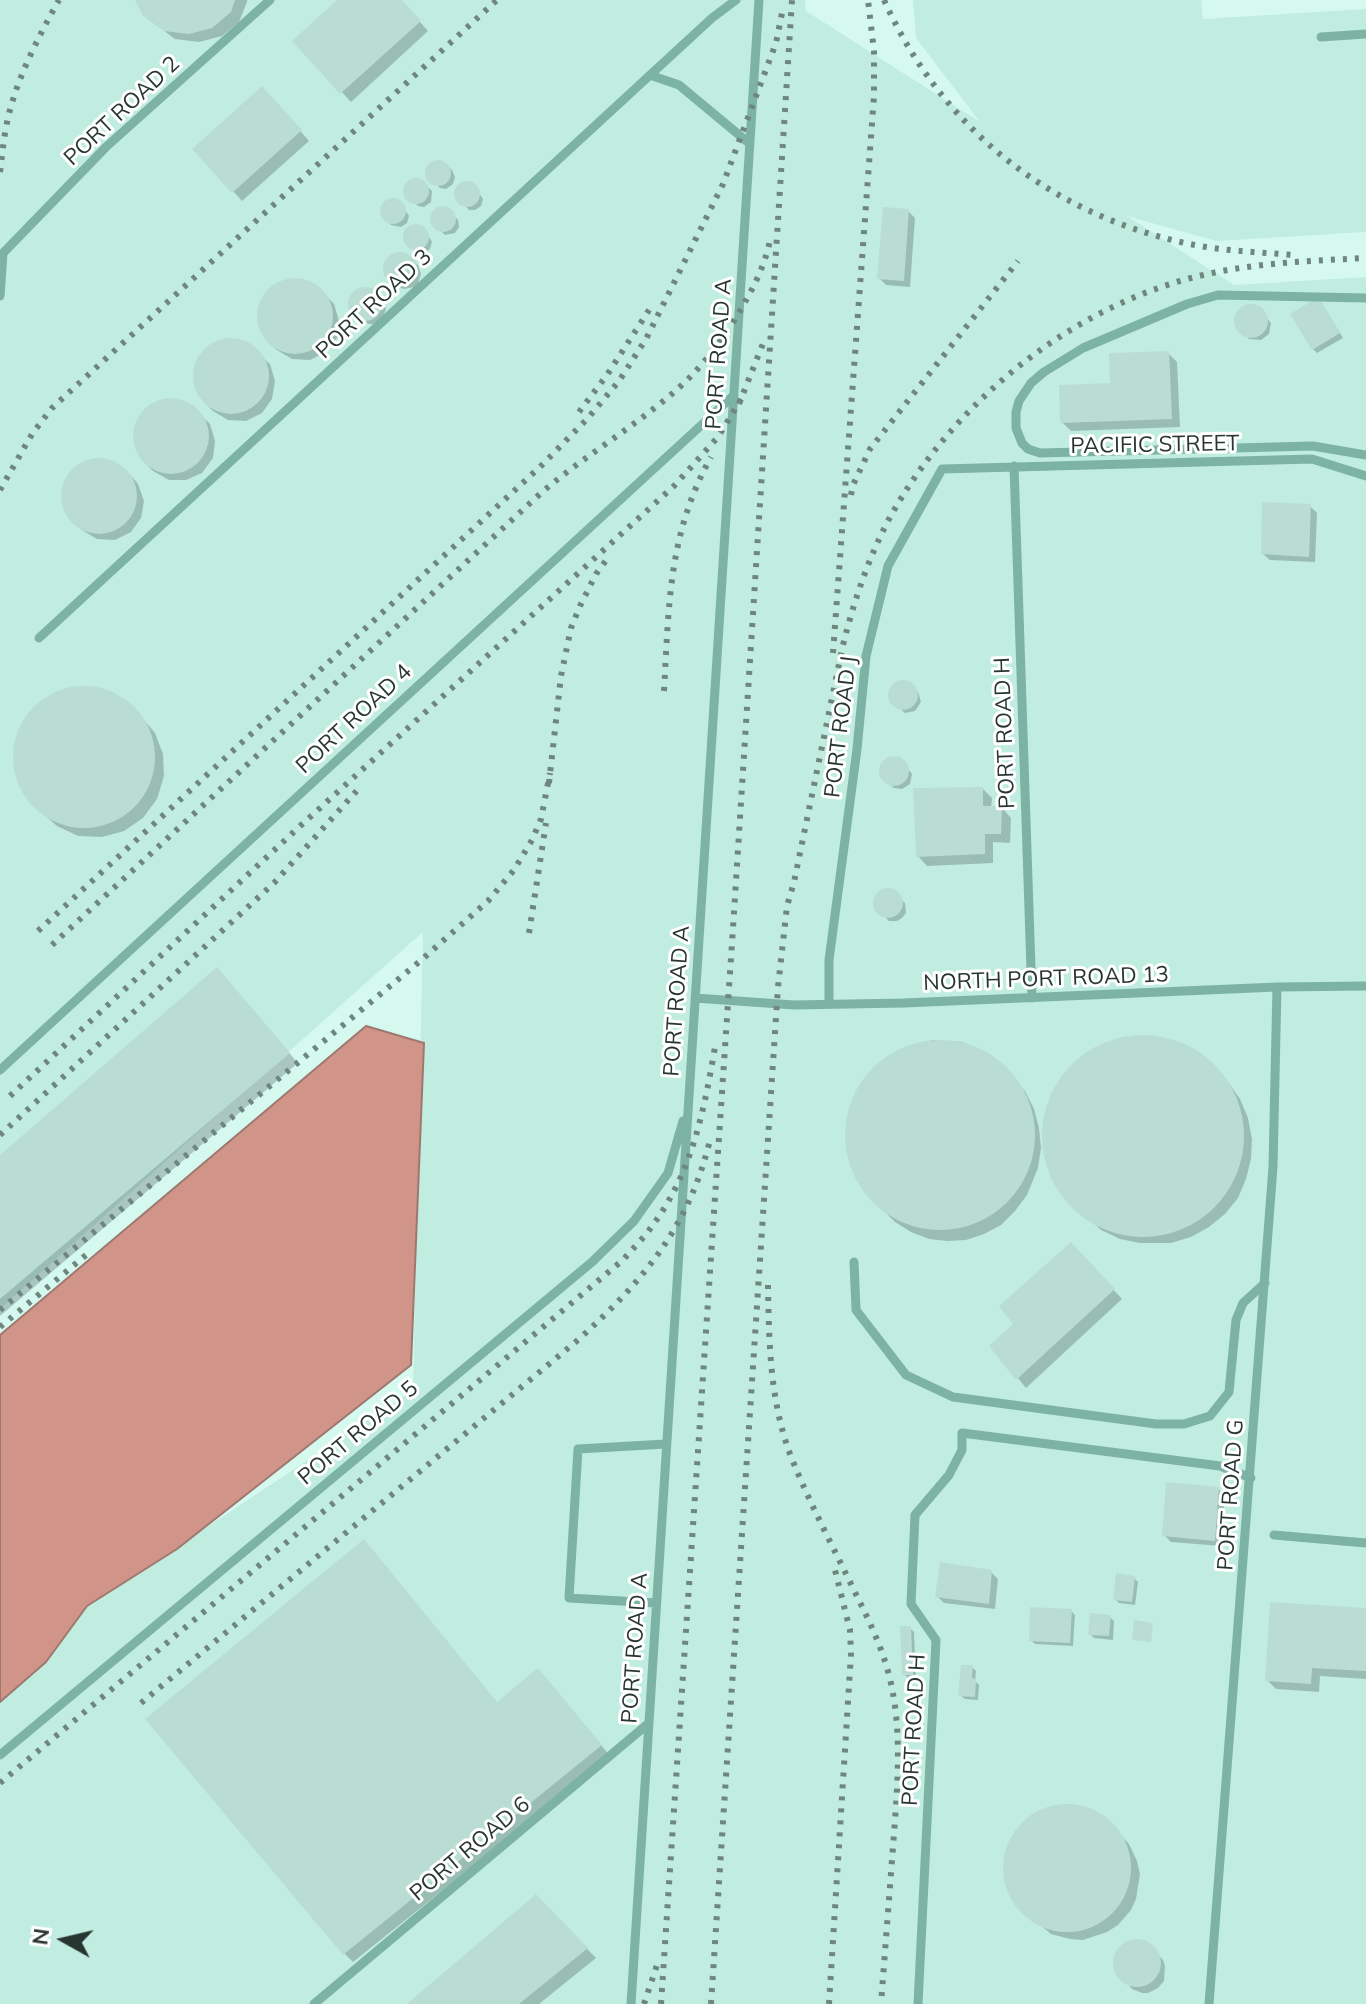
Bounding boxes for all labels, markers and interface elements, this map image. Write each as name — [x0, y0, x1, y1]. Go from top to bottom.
street label: PORT ROAD 2 — [59, 51, 185, 171]
street label: PORT ROAD 3 — [311, 244, 437, 364]
street label: PORT ROAD A — [701, 278, 737, 430]
street label: PACIFIC STREET — [1070, 430, 1240, 460]
street label: PORT ROAD J — [819, 655, 863, 799]
street label: PORT ROAD H — [989, 657, 1021, 809]
street label: PORT ROAD 4 — [291, 659, 417, 779]
street label: PORT ROAD A — [659, 925, 695, 1077]
street label: NORTH PORT ROAD 13 — [923, 962, 1169, 996]
street label: PORT ROAD 5 — [293, 1375, 423, 1491]
street label: PORT ROAD G — [1213, 1419, 1249, 1571]
street label: PORT ROAD A — [617, 1572, 653, 1724]
street label: PORT ROAD H — [897, 1653, 931, 1807]
street label: PORT ROAD 6 — [405, 1791, 535, 1907]
north arrow — [24, 1900, 104, 1980]
text: N — [25, 1926, 55, 1947]

